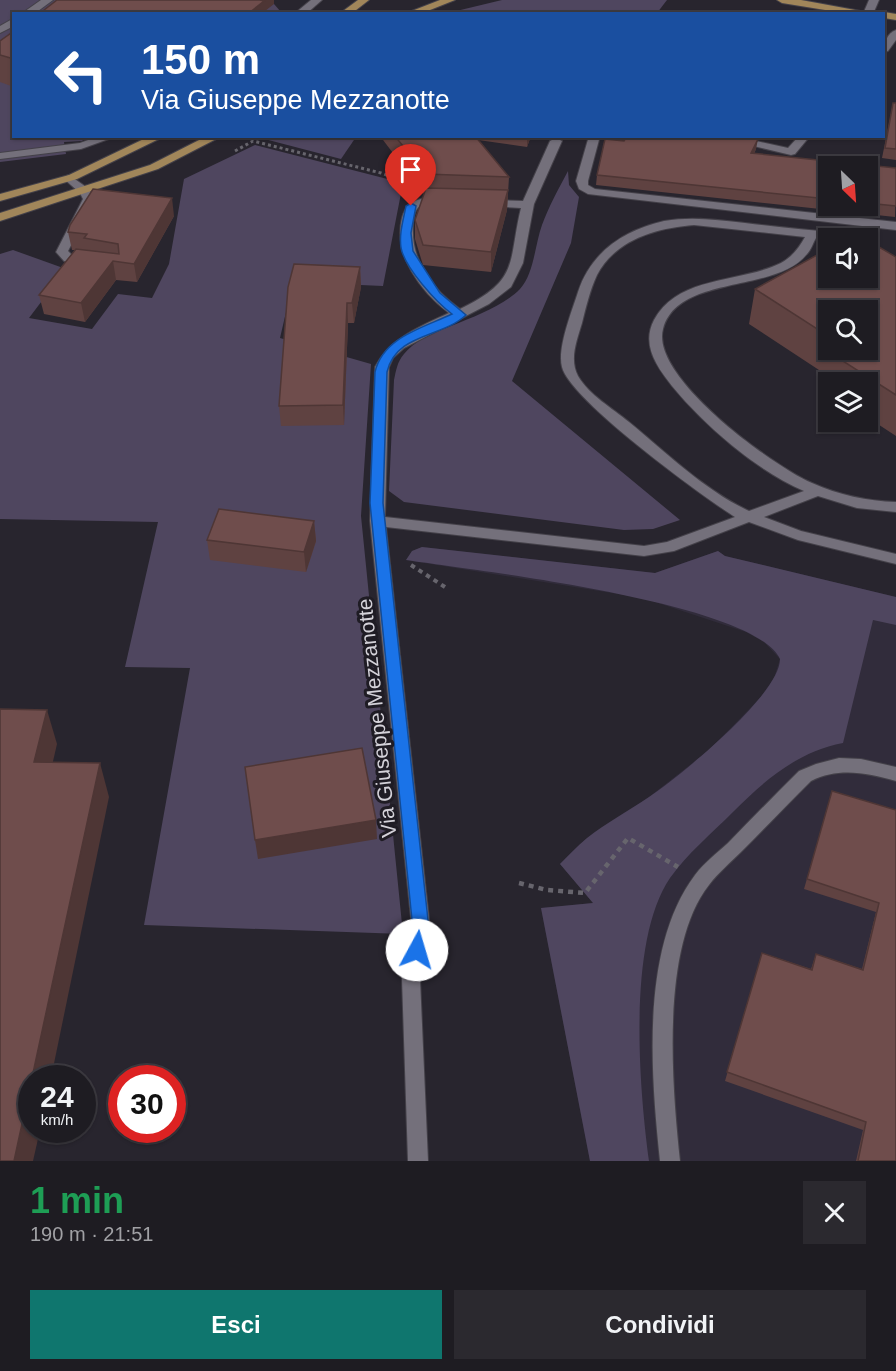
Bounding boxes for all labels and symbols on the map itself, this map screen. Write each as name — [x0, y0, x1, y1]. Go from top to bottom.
pin — [385, 144, 436, 206]
north arrow — [818, 156, 878, 216]
street label: Via Giuseppe Mezzanotte — [353, 597, 400, 839]
position arrow — [385, 918, 449, 982]
speed limit sign: 30 — [108, 1065, 186, 1143]

